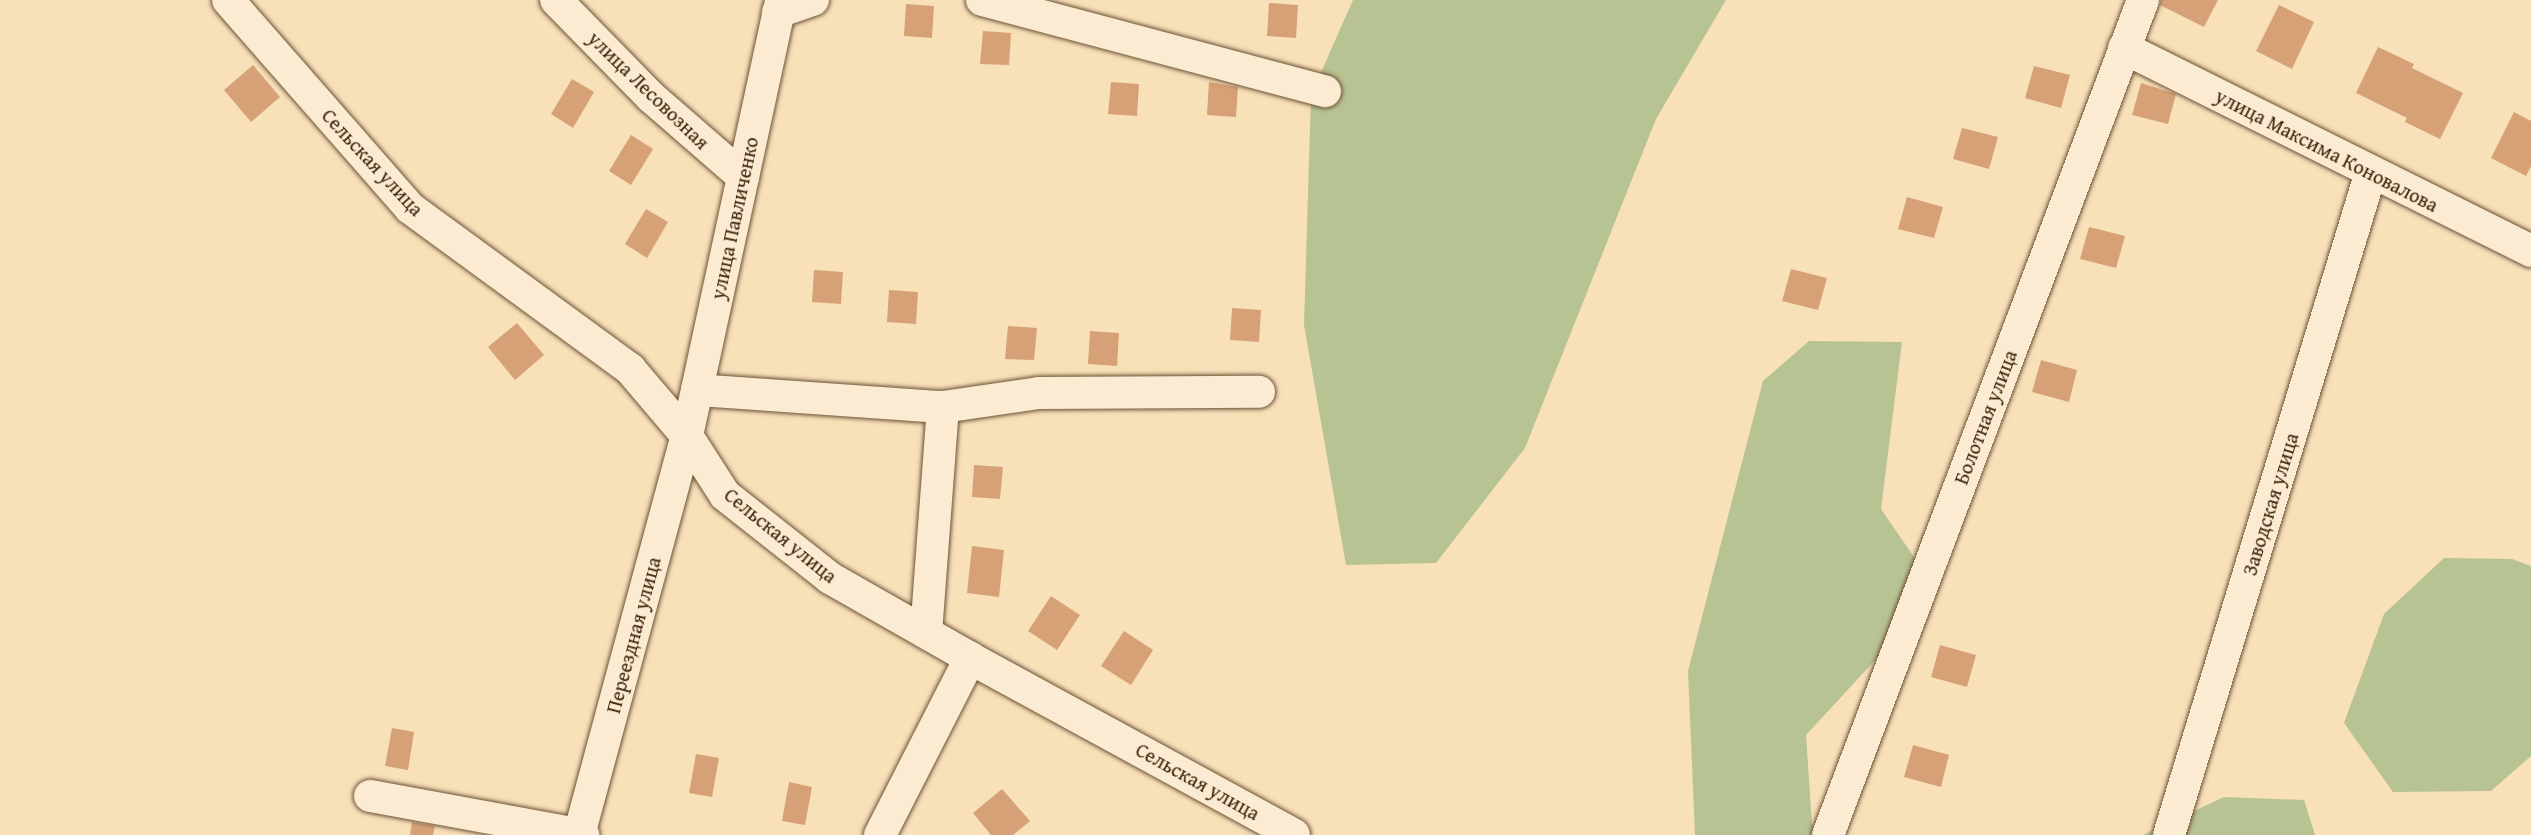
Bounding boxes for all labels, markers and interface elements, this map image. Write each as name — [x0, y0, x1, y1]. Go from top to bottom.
street label: улица Лесовозная — [583, 26, 715, 154]
street label: улица Максима Коновалова — [2211, 83, 2443, 217]
street label: Сельская улица — [317, 103, 429, 221]
street label: улица Павличенко — [705, 134, 763, 302]
street label: Болотная улица — [1948, 346, 2022, 488]
street label: Заводская улица — [2237, 430, 2303, 578]
street label: Сельская улица — [720, 482, 842, 588]
street label: Переездная улица — [601, 554, 665, 716]
street label: Сельская улица — [1132, 737, 1264, 825]

